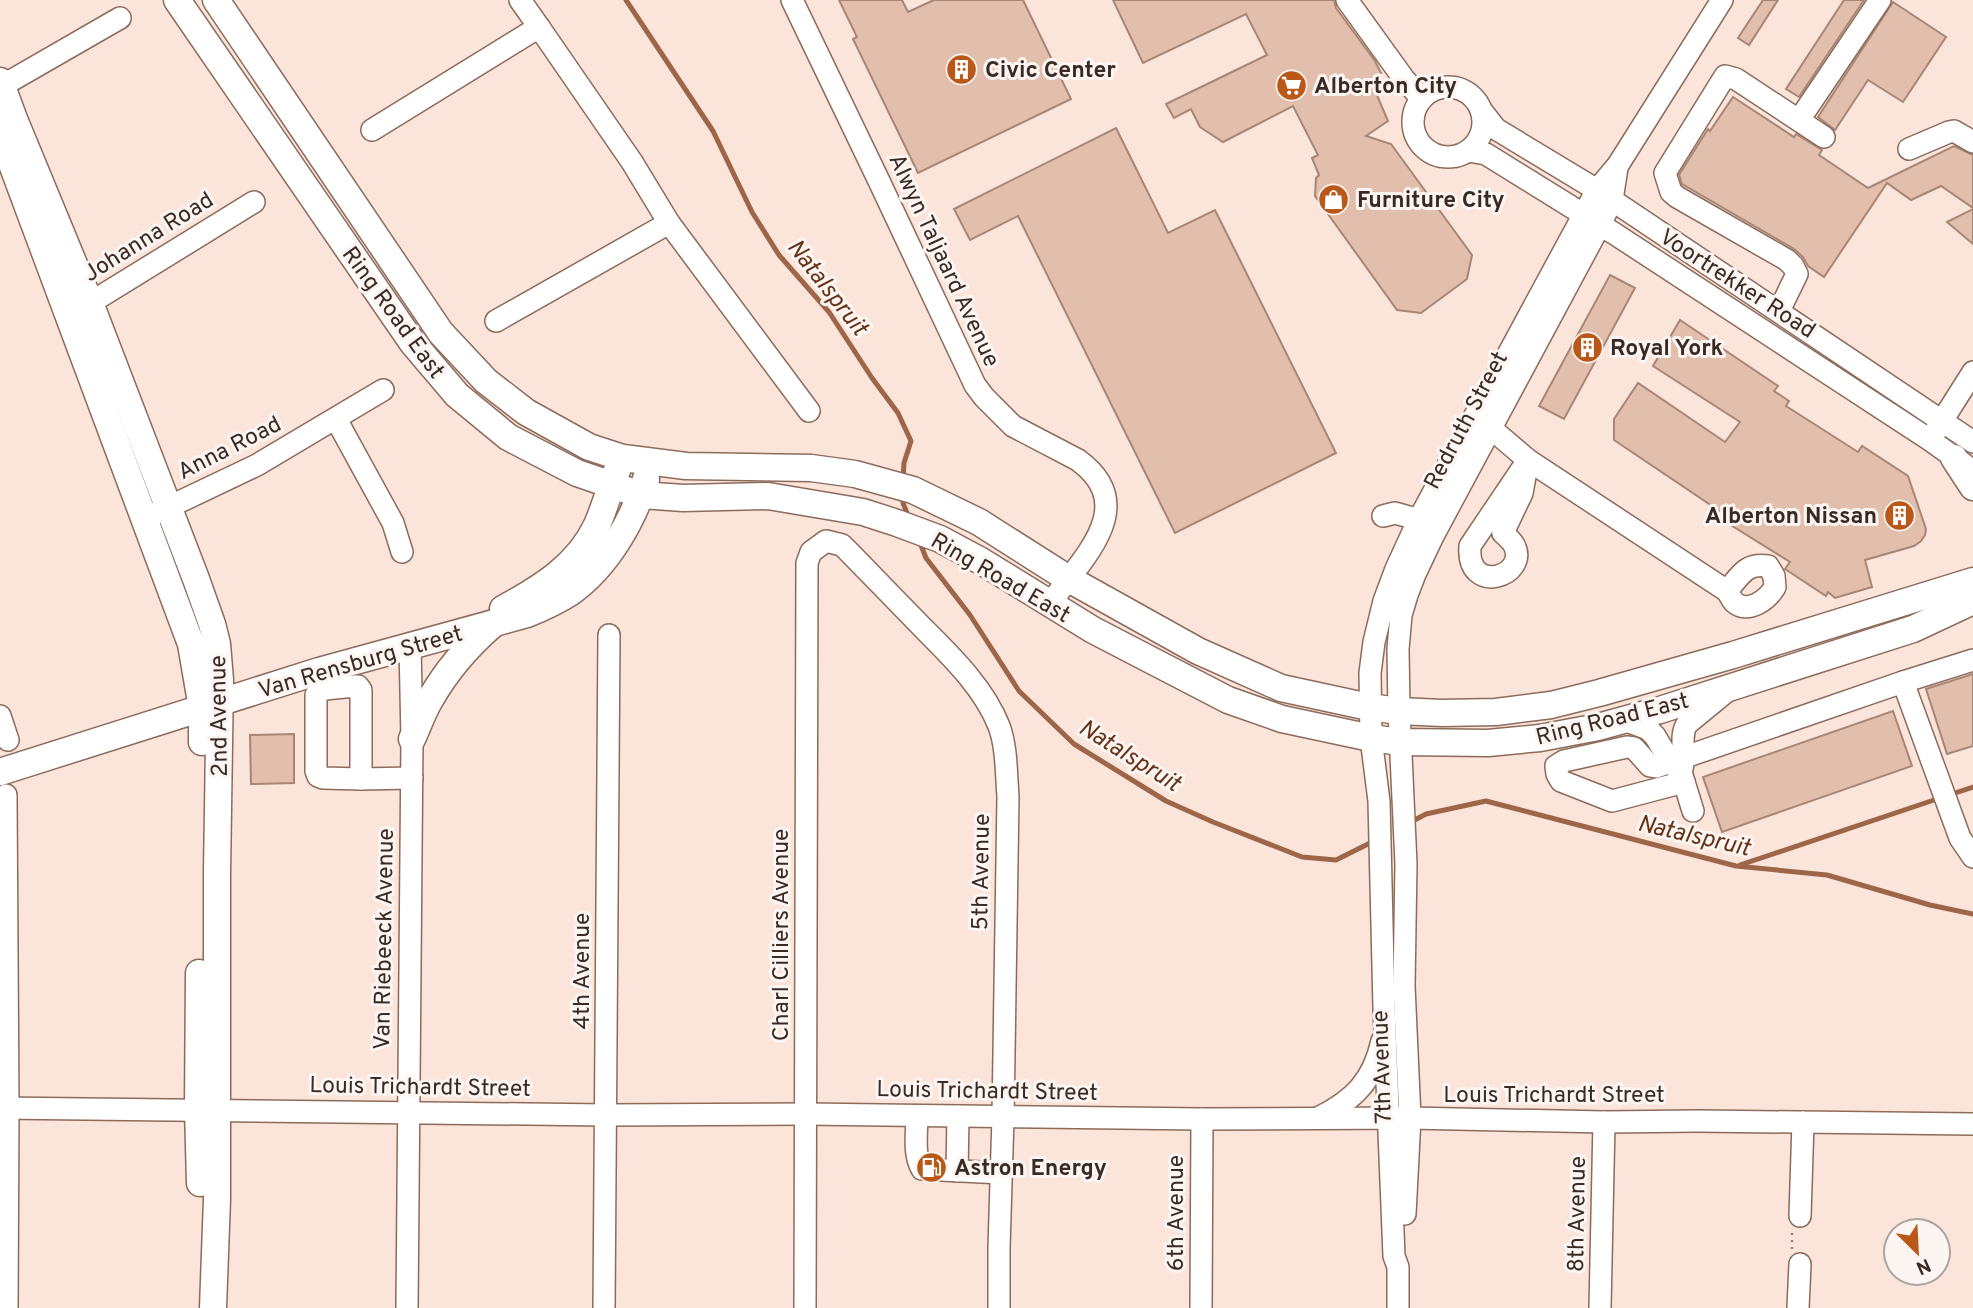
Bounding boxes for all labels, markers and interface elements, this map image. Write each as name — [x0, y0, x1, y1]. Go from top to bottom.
building icon: Civic Center — [945, 52, 979, 86]
place label: Civic Center — [985, 57, 1116, 86]
supermarket icon: Alberton City — [1274, 68, 1308, 102]
place label: Alberton City — [1314, 73, 1457, 102]
street label: Alwyn Taljaard Avenue — [881, 150, 1005, 372]
shop icon: Furniture City — [1317, 182, 1351, 216]
street label: Johanna Road — [79, 187, 220, 290]
place label: Furniture City — [1357, 187, 1505, 216]
street label: Voortrekker Road — [1653, 224, 1820, 346]
water label: Natalspruit — [779, 234, 874, 344]
street label: Ring Road East — [334, 242, 450, 385]
building icon: Royal York — [1570, 330, 1604, 364]
place label: Royal York — [1610, 335, 1724, 364]
street label: Redruth Street — [1419, 347, 1516, 495]
street label: Anna Road — [173, 411, 287, 488]
building icon: Alberton Nissan — [1883, 498, 1917, 532]
place label: Alberton Nissan — [1705, 503, 1877, 532]
street label: Ring Road East — [925, 527, 1075, 631]
street label: Van Rensburg Street — [255, 620, 466, 706]
street label: 2nd Avenue — [205, 655, 236, 777]
street label: Ring Road East — [1533, 687, 1692, 753]
water label: Natalspruit — [1072, 714, 1187, 801]
water label: Natalspruit — [1634, 809, 1754, 865]
street label: 5th Avenue — [967, 813, 998, 931]
street label: Van Riebeeck Avenue — [369, 828, 402, 1050]
street label: Charl Cilliers Avenue — [768, 829, 797, 1041]
street label: 4th Avenue — [569, 913, 598, 1029]
street label: 7th Avenue — [1367, 1010, 1400, 1124]
street label: Louis Trichardt Street — [309, 1072, 531, 1105]
street label: Louis Trichardt Street — [876, 1076, 1098, 1109]
street label: Louis Trichardt Street — [1443, 1082, 1665, 1111]
fuel station icon: Astron Energy — [914, 1150, 948, 1184]
place label: Astron Energy — [954, 1155, 1107, 1184]
street label: 6th Avenue — [1163, 1155, 1192, 1271]
street label: 8th Avenue — [1563, 1156, 1594, 1272]
north arrow — [1882, 1217, 1952, 1287]
text: N — [1912, 1252, 1934, 1279]

